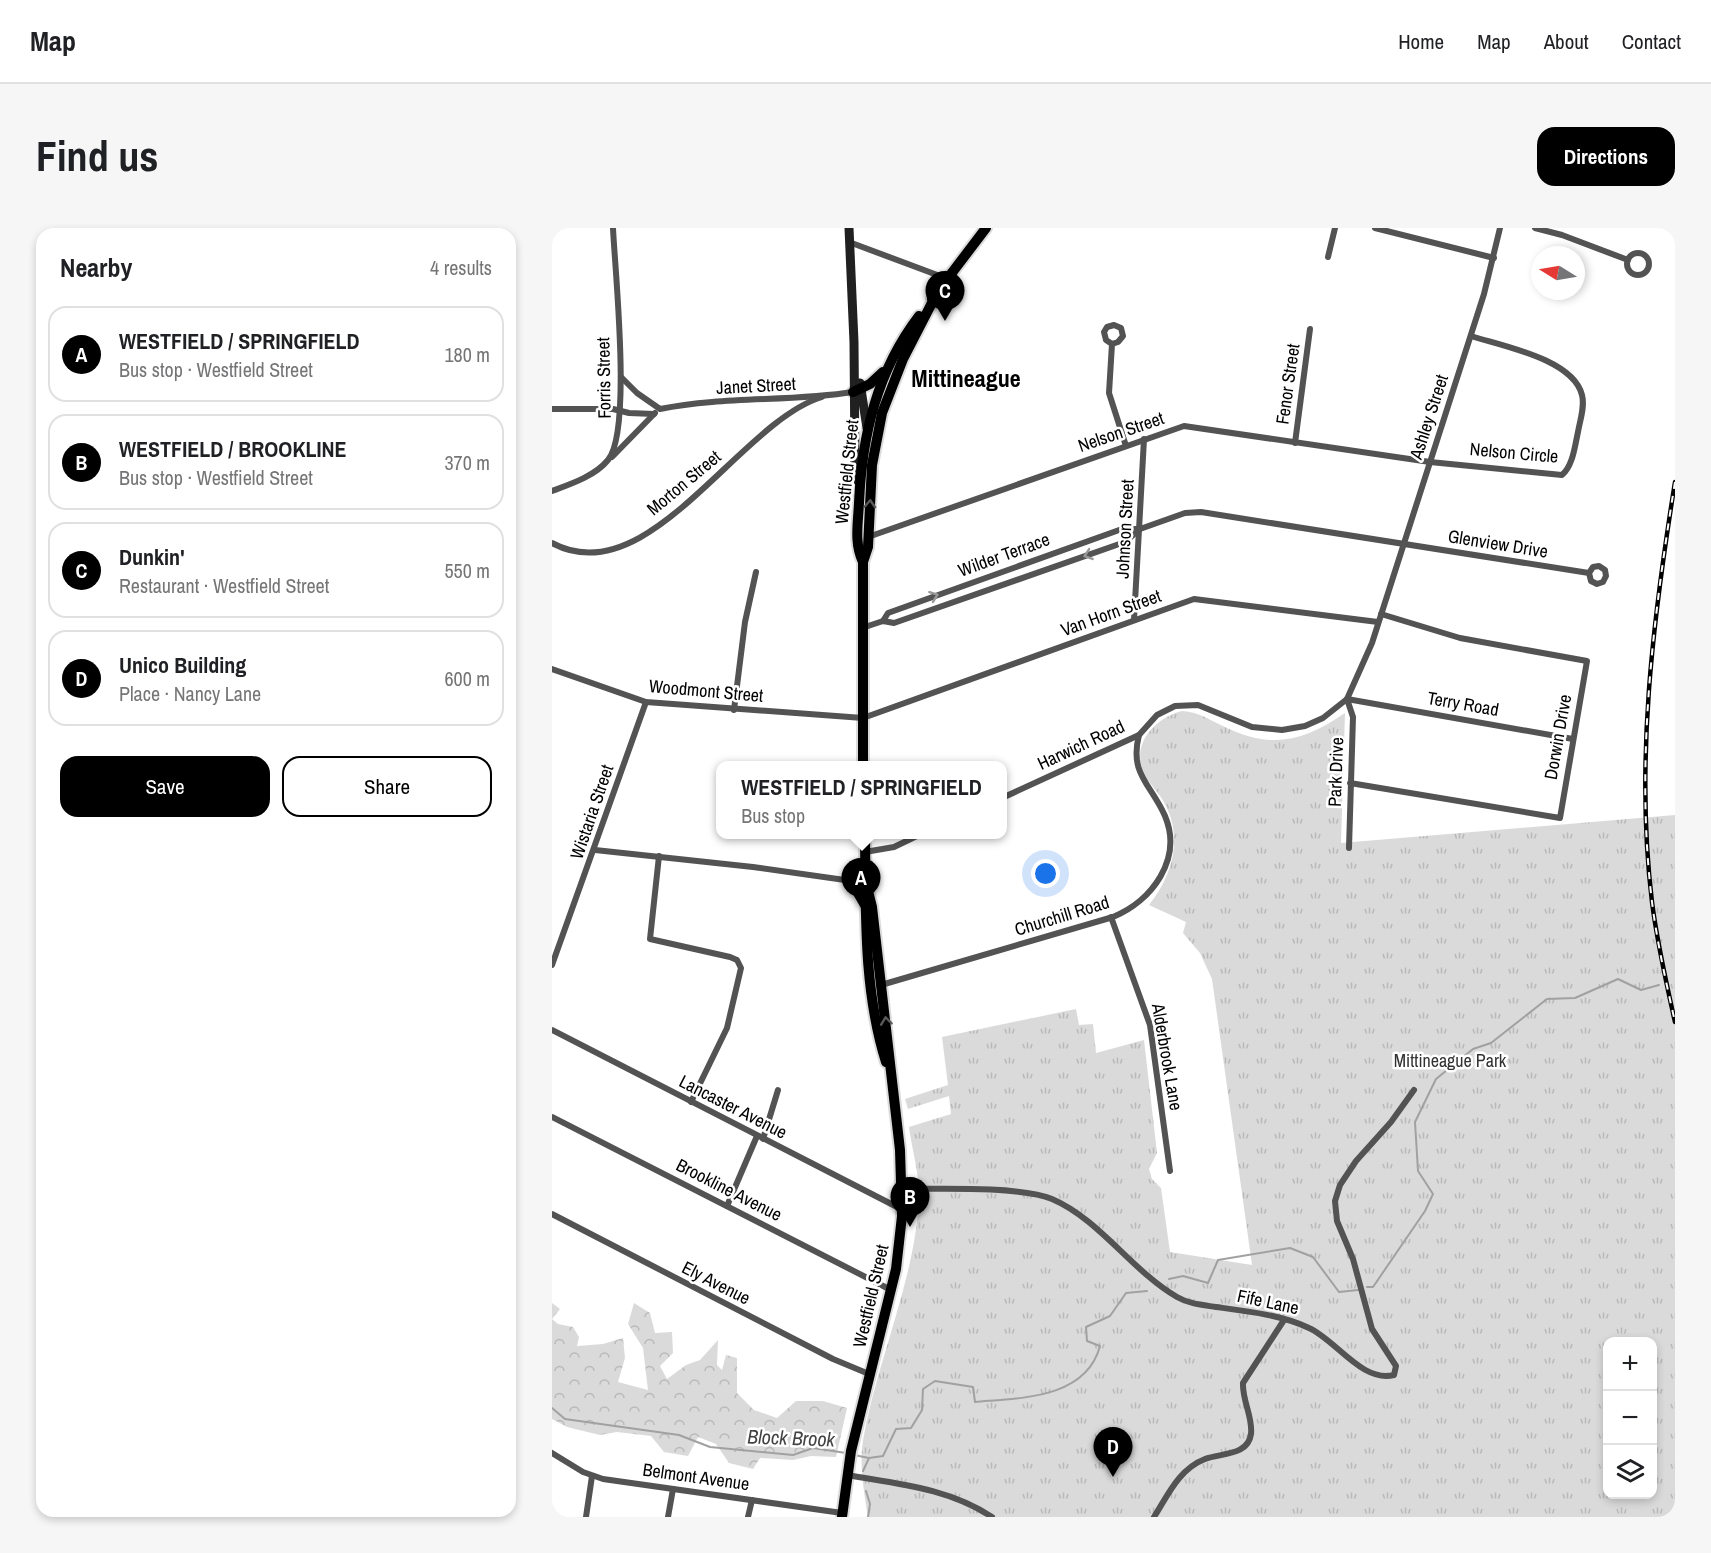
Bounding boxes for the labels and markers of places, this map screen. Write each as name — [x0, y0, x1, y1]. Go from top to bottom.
pin: C — [926, 272, 964, 321]
pin: A — [842, 858, 880, 908]
pin: B — [890, 1178, 930, 1227]
pin: D — [1094, 1428, 1132, 1477]

